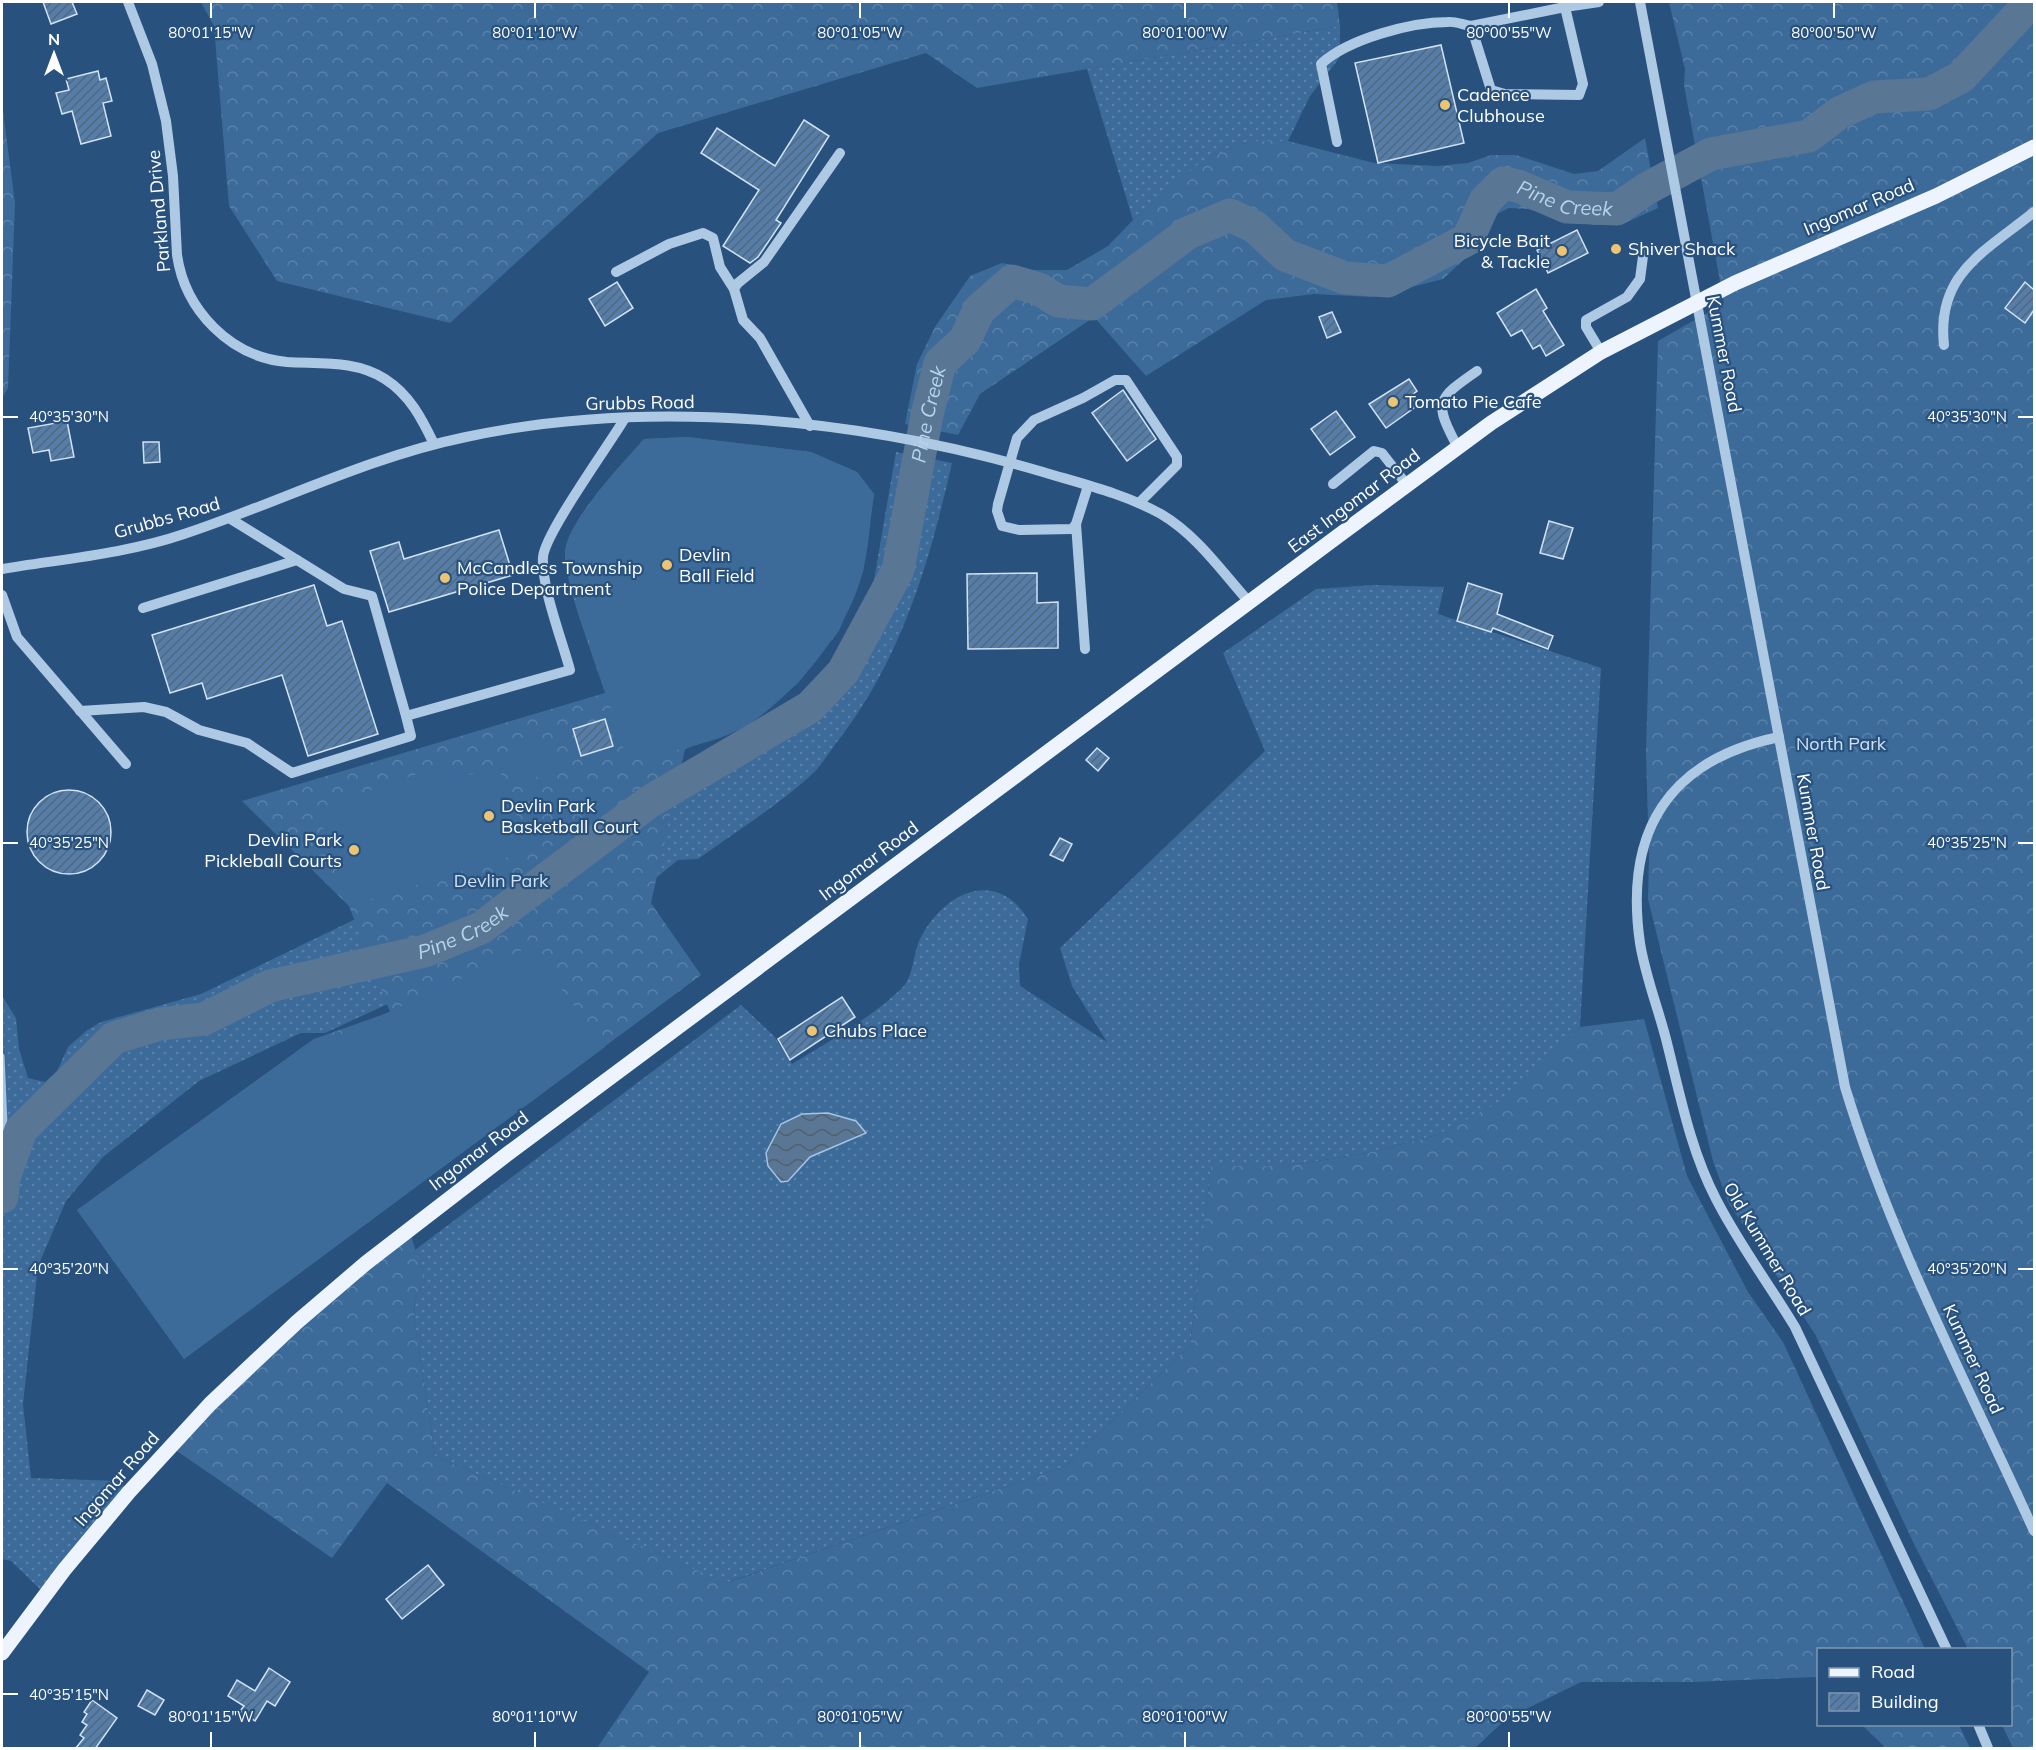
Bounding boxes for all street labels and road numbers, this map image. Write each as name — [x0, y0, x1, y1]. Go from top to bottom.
street label: Parkland Drive — [142, 149, 175, 273]
street label: Ingomar Road — [1800, 173, 1918, 240]
street label: Kummer Road — [1702, 294, 1747, 414]
street label: Grubbs Road — [585, 390, 695, 415]
street label: East Ingomar Road — [1283, 443, 1424, 558]
street label: Grubbs Road — [111, 491, 223, 544]
street label: Kummer Road — [1792, 772, 1835, 892]
street label: Ingomar Road — [815, 816, 923, 905]
street label: Ingomar Road — [425, 1106, 533, 1195]
street label: Old Kummer Road — [1718, 1178, 1816, 1320]
street label: Kummer Road — [1938, 1300, 2009, 1417]
street label: Ingomar Road — [69, 1426, 164, 1531]

